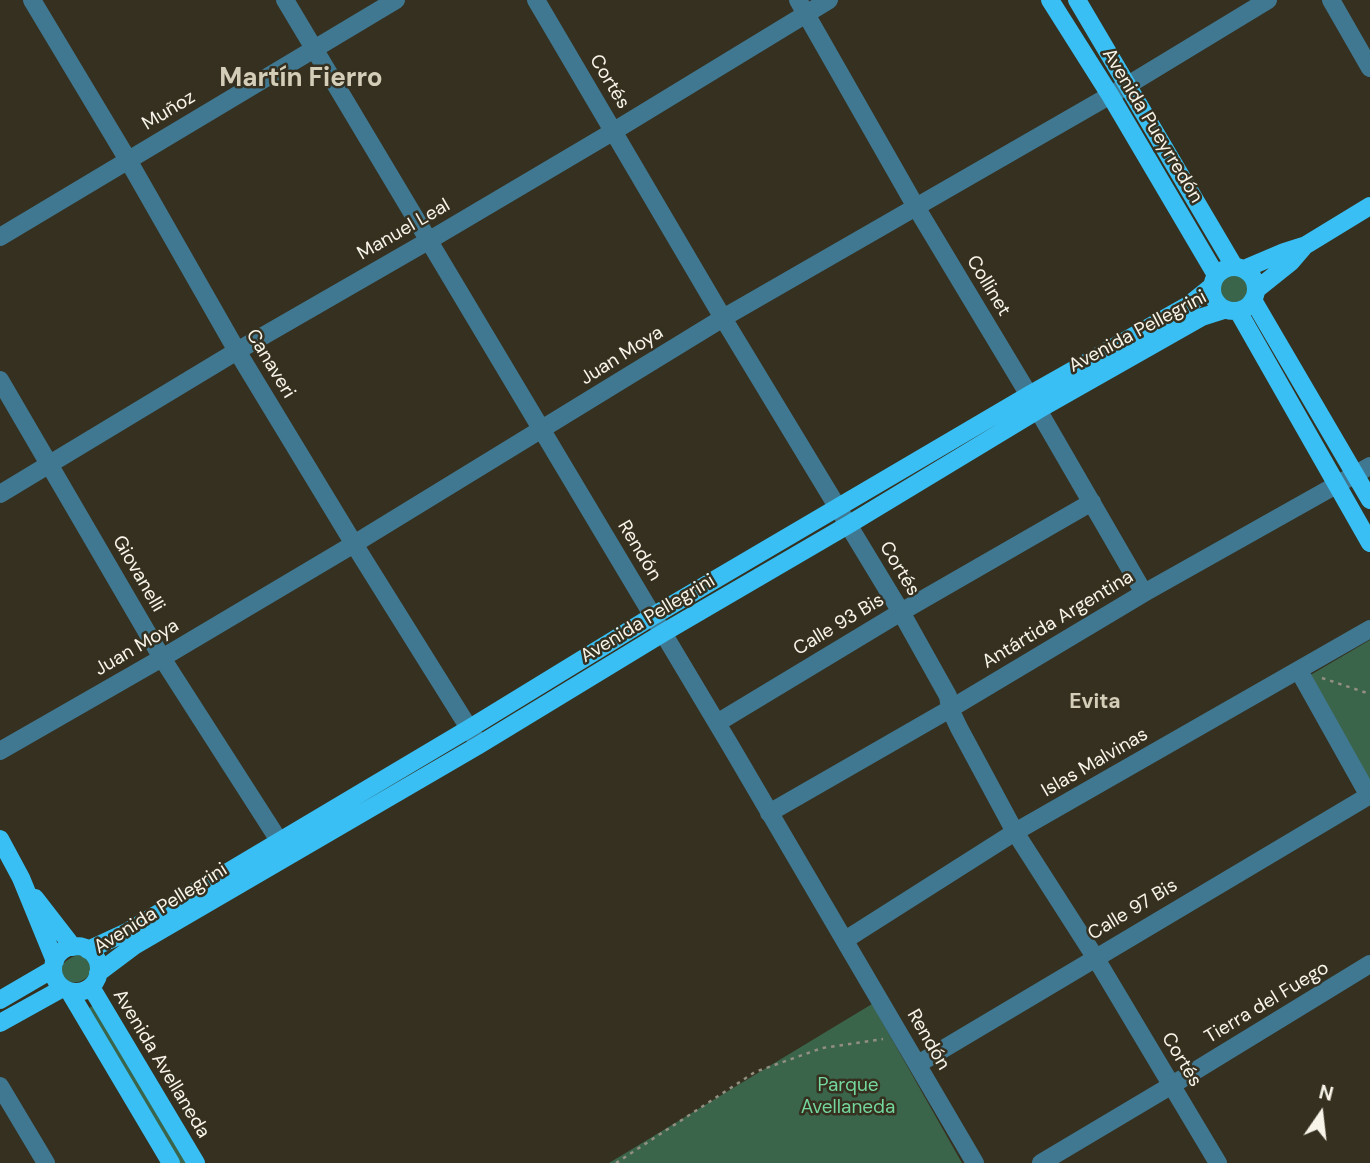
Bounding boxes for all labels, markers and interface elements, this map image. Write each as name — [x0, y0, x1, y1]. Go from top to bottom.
street label: Avenida Pueyrredón — [1097, 45, 1207, 207]
street label: Cortés — [584, 51, 634, 113]
district label: Martín Fierro — [219, 63, 383, 95]
street label: Muñoz — [138, 86, 200, 136]
street label: Manuel Leal — [354, 194, 454, 266]
street label: Collinet — [961, 252, 1015, 320]
street label: Avenida Pellegrini — [1065, 286, 1211, 378]
street label: Juan Moya — [576, 322, 668, 390]
street label: Canaveri — [240, 325, 300, 403]
street label: Rendón — [612, 517, 666, 585]
street label: Giovanelli — [107, 532, 169, 616]
street label: Cortés — [874, 538, 924, 600]
street label: Antártida Argentina — [978, 566, 1138, 674]
street label: Avenida Pellegrini — [577, 570, 719, 668]
street label: Calle 93 Bis — [790, 589, 888, 661]
street label: Juan Moya — [91, 615, 183, 681]
district label: Evita — [1069, 689, 1121, 715]
street label: Islas Malvinas — [1038, 723, 1152, 803]
street label: Avenida Pellegrini — [90, 859, 232, 959]
street label: Calle 97 Bis — [1084, 874, 1182, 946]
street label: Tierra del Fuego — [1201, 957, 1333, 1049]
street label: Avenida Avellaneda — [108, 985, 214, 1143]
street label: Rendón — [902, 1006, 954, 1074]
street label: Cortés — [1156, 1029, 1206, 1091]
park label: Parque Avellaneda — [801, 1075, 895, 1119]
north arrow — [1286, 1079, 1356, 1149]
text: N — [1316, 1079, 1336, 1107]

